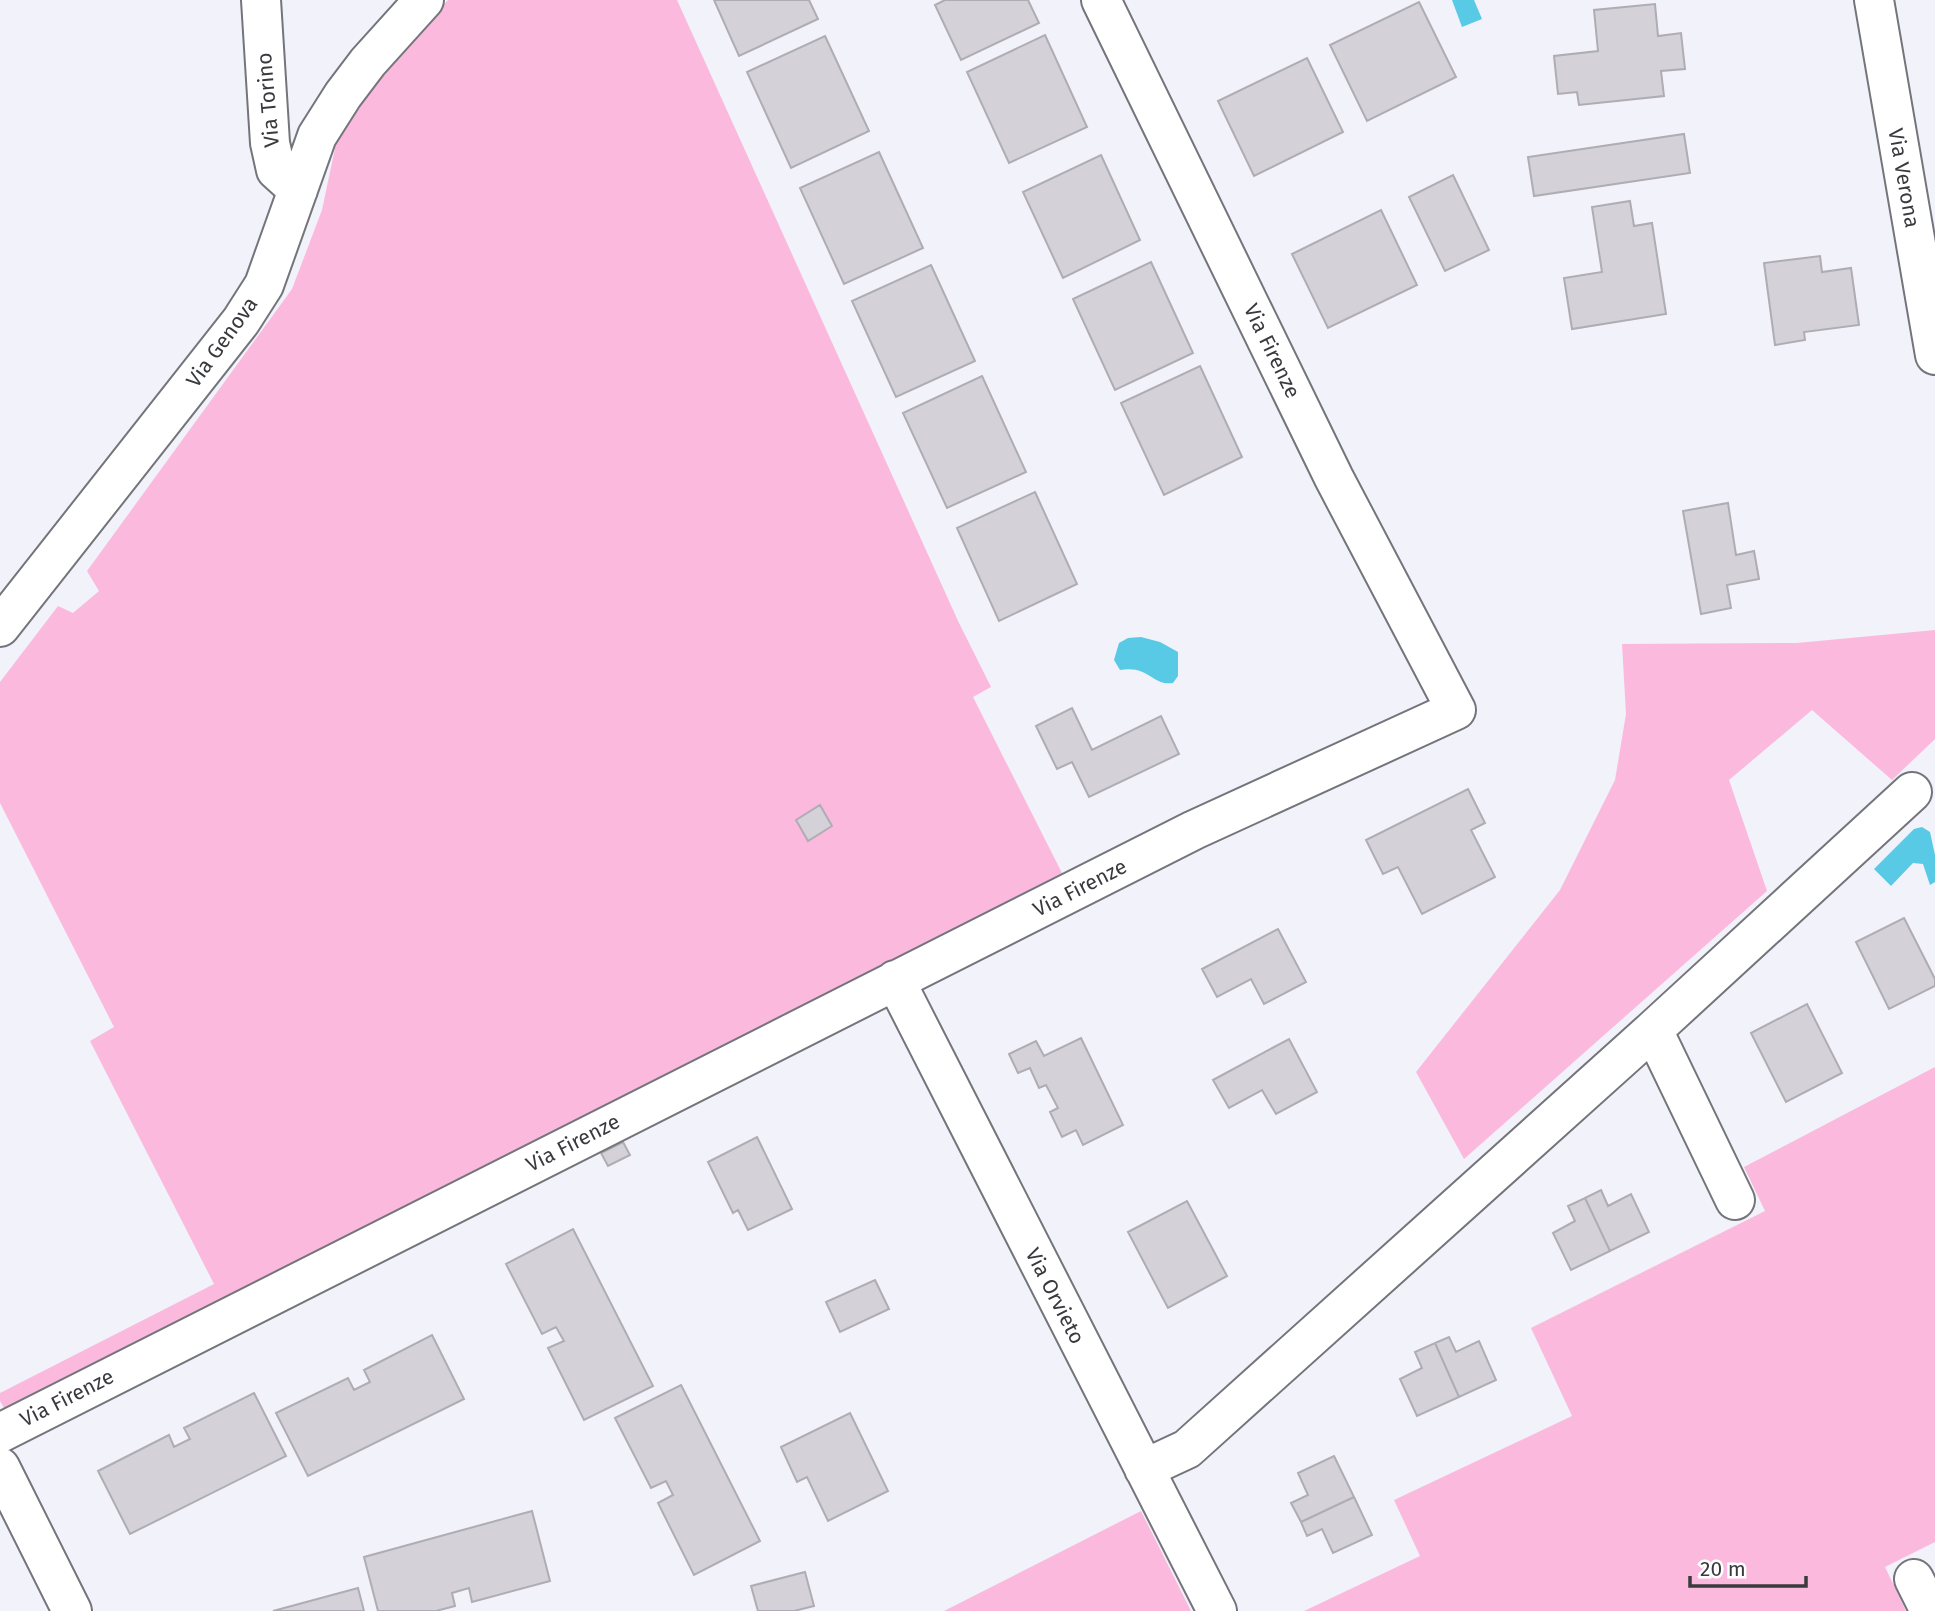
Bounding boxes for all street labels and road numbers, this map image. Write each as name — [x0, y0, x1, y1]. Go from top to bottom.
street label: Via Torino — [251, 51, 285, 149]
street label: Via Verona — [1882, 126, 1926, 230]
street label: Via Genova — [181, 292, 263, 392]
street label: Via Firenze — [1238, 300, 1306, 402]
street label: Via Firenze — [1029, 853, 1131, 923]
street label: Via Firenze — [522, 1108, 624, 1178]
street label: Via Orvieto — [1020, 1244, 1090, 1348]
street label: Via Firenze — [16, 1363, 118, 1433]

